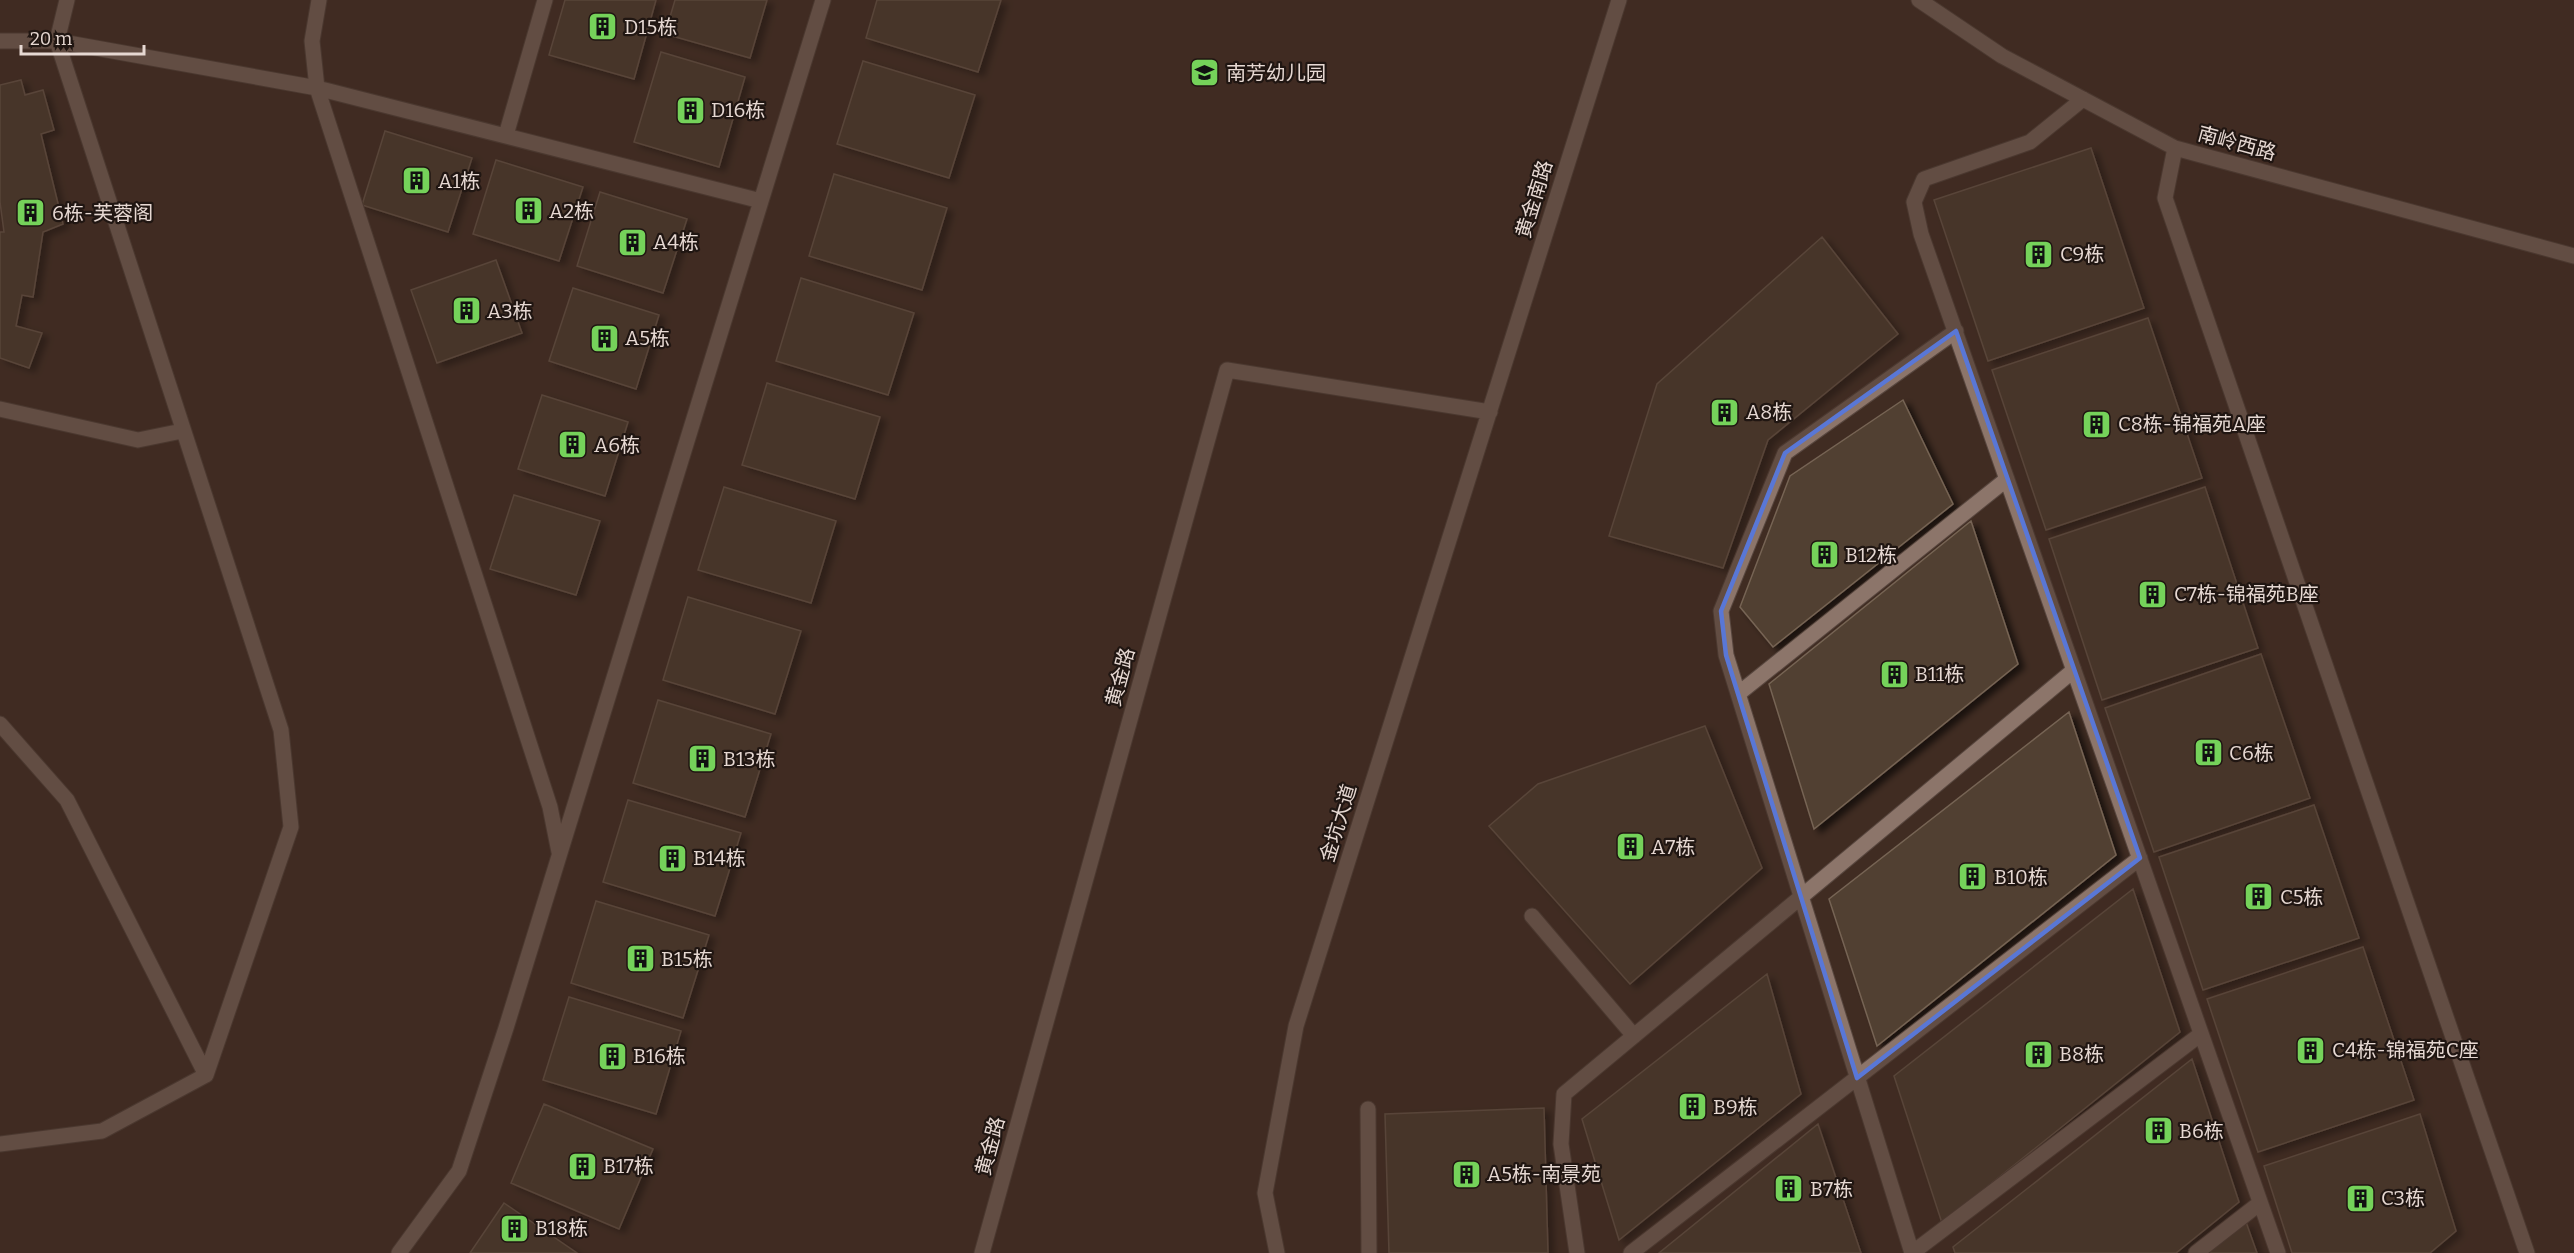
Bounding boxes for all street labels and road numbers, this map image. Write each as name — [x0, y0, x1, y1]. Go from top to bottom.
street label: 南岭西路 — [2195, 121, 2279, 165]
street label: 黄金南路 — [1511, 157, 1557, 241]
street label: 黄金路 — [1101, 645, 1139, 709]
street label: 金坑大道 — [1315, 781, 1361, 865]
street label: 黄金路 — [971, 1114, 1009, 1178]

